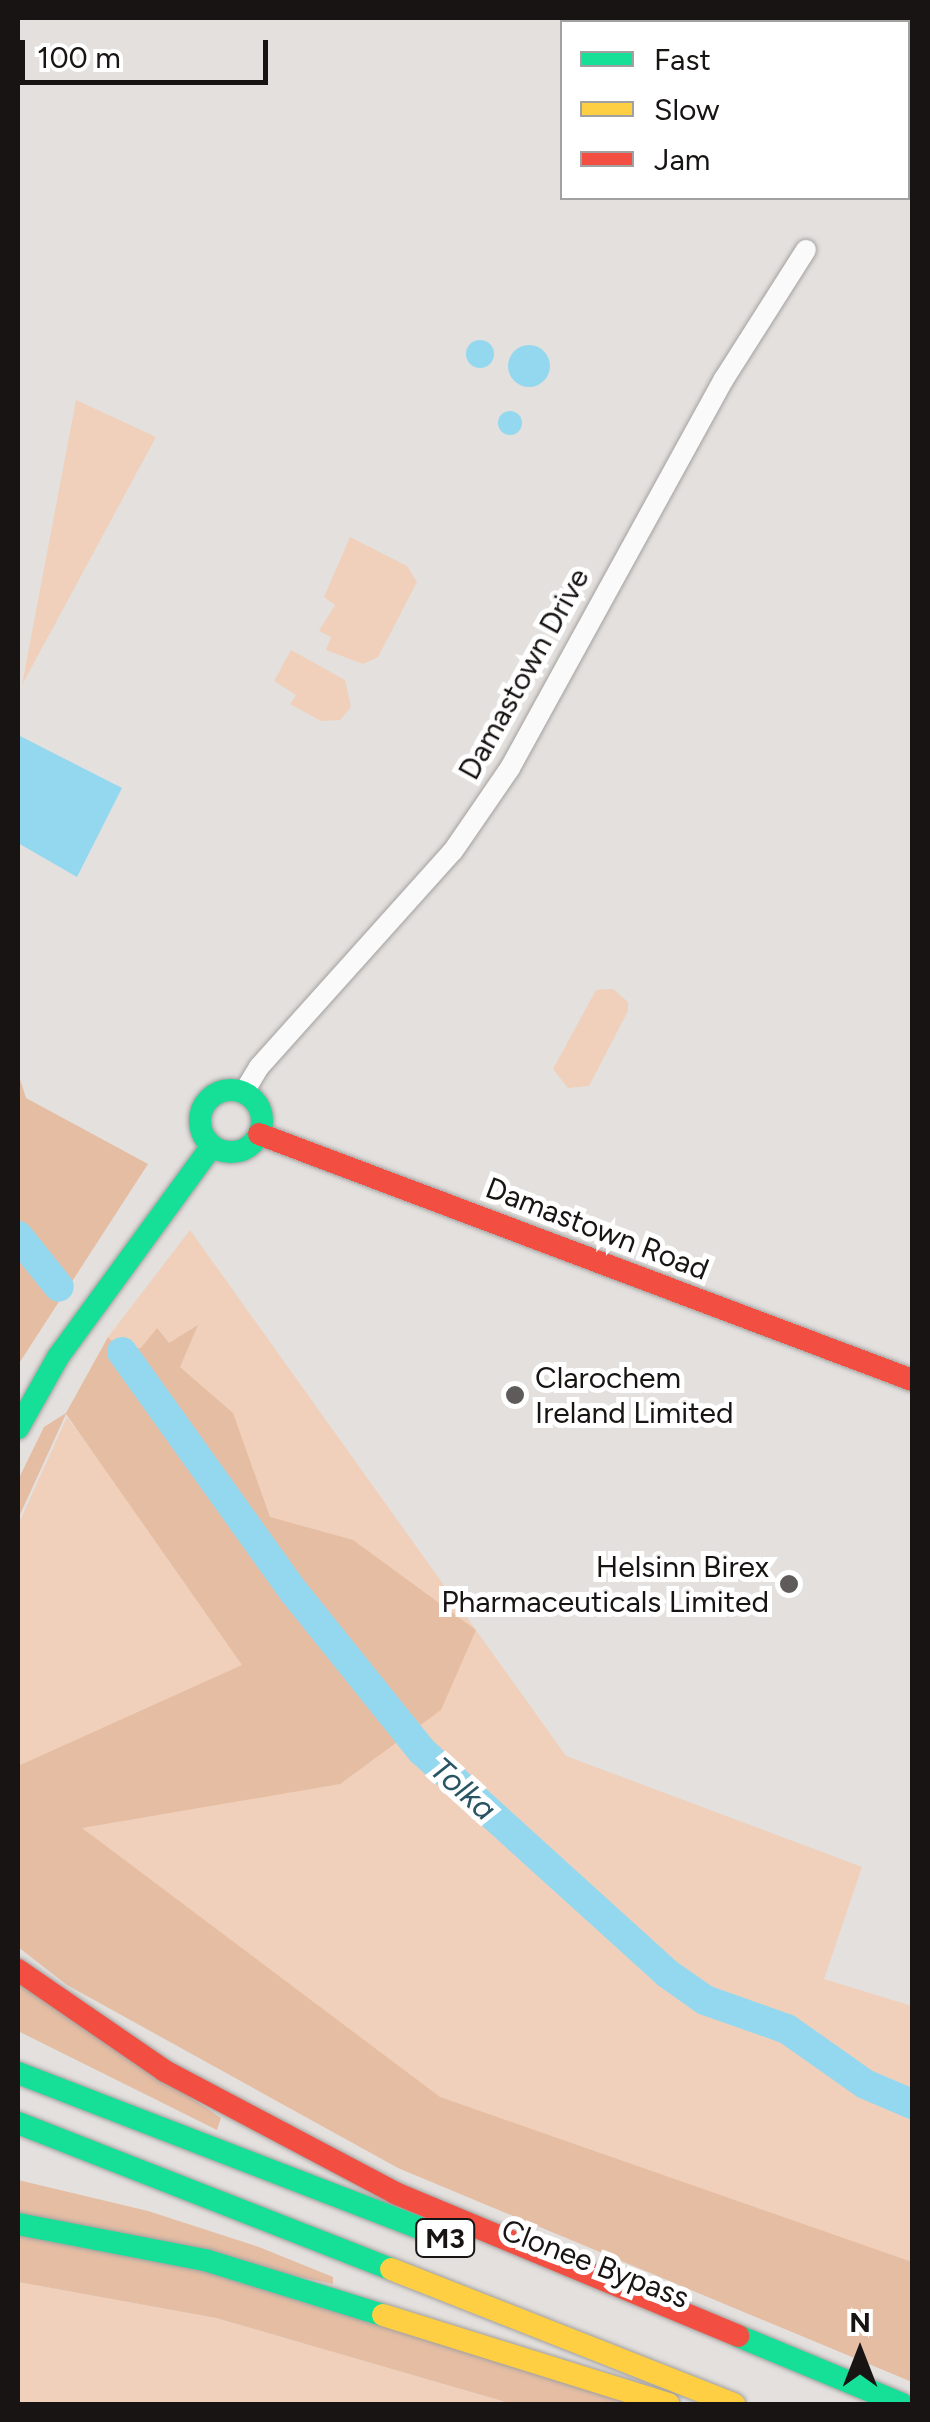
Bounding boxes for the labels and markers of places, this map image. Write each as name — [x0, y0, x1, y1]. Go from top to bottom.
place label: Clarochem Ireland Limited — [535, 1360, 734, 1430]
marker: Clarochem Ireland Limited — [504, 1384, 526, 1406]
place label: Helsinn Birex Pharmaceuticals Limited — [441, 1549, 769, 1620]
marker: Helsinn Birex Pharmaceuticals Limited — [778, 1573, 800, 1595]

